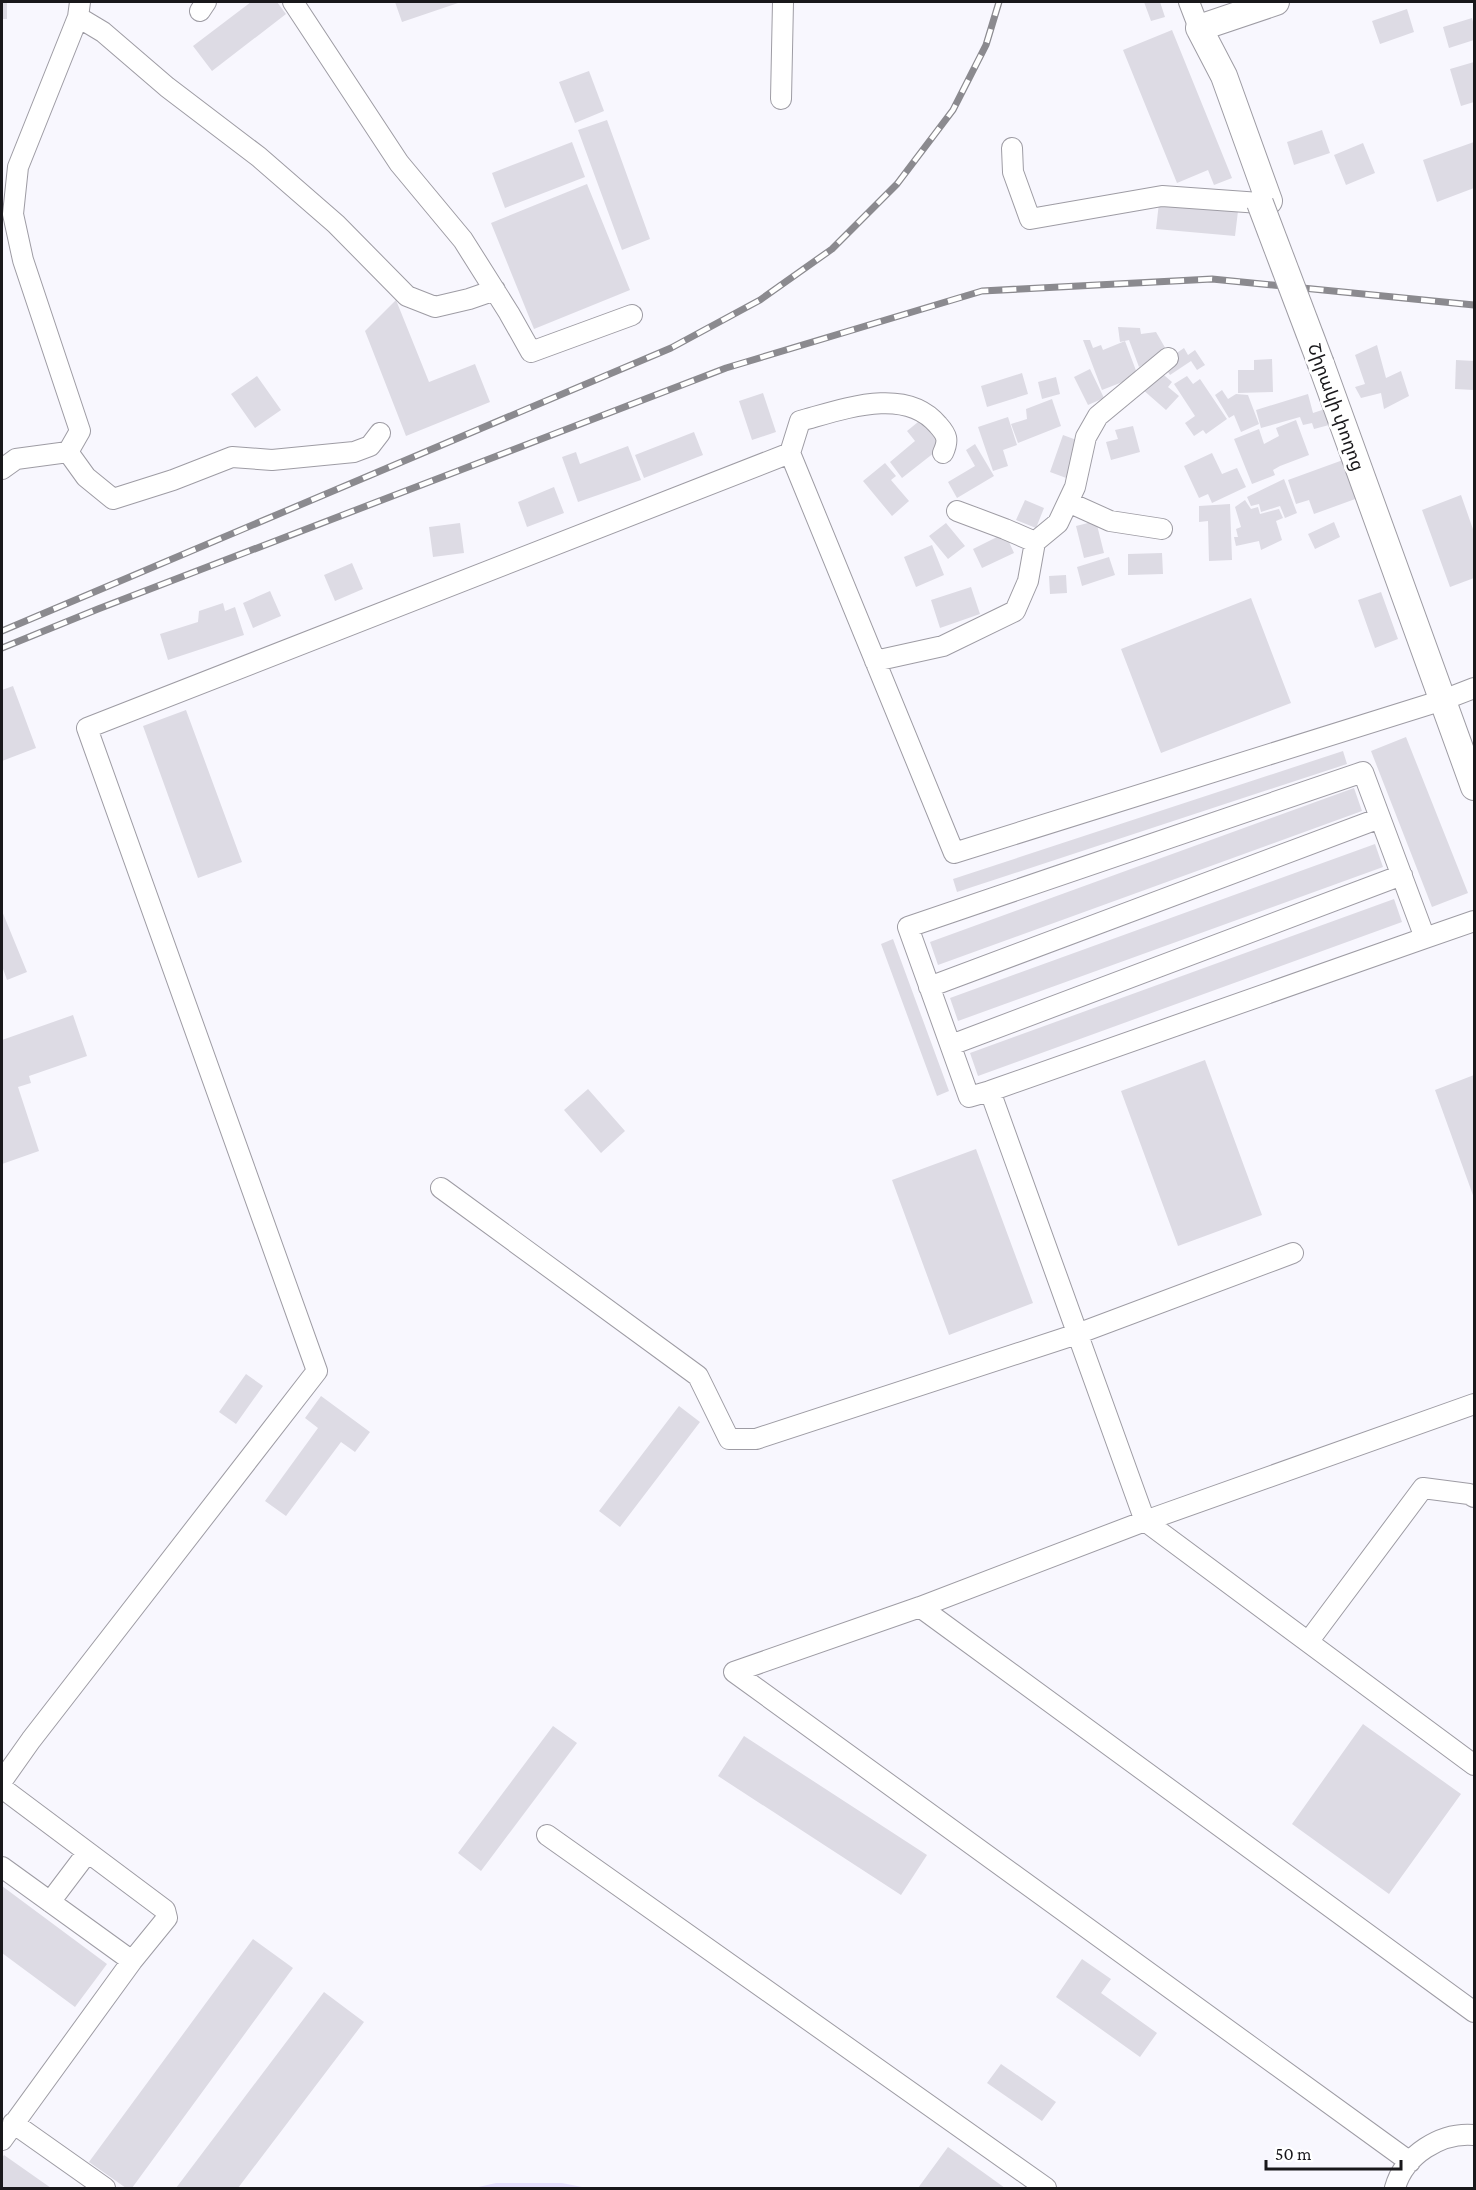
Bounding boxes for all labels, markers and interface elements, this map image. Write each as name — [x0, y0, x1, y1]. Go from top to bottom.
street label: Շիրակի փողոց — [1304, 341, 1368, 473]
scale bar — [1266, 2133, 1401, 2171]
text: 50 m — [1275, 2144, 1312, 2164]

